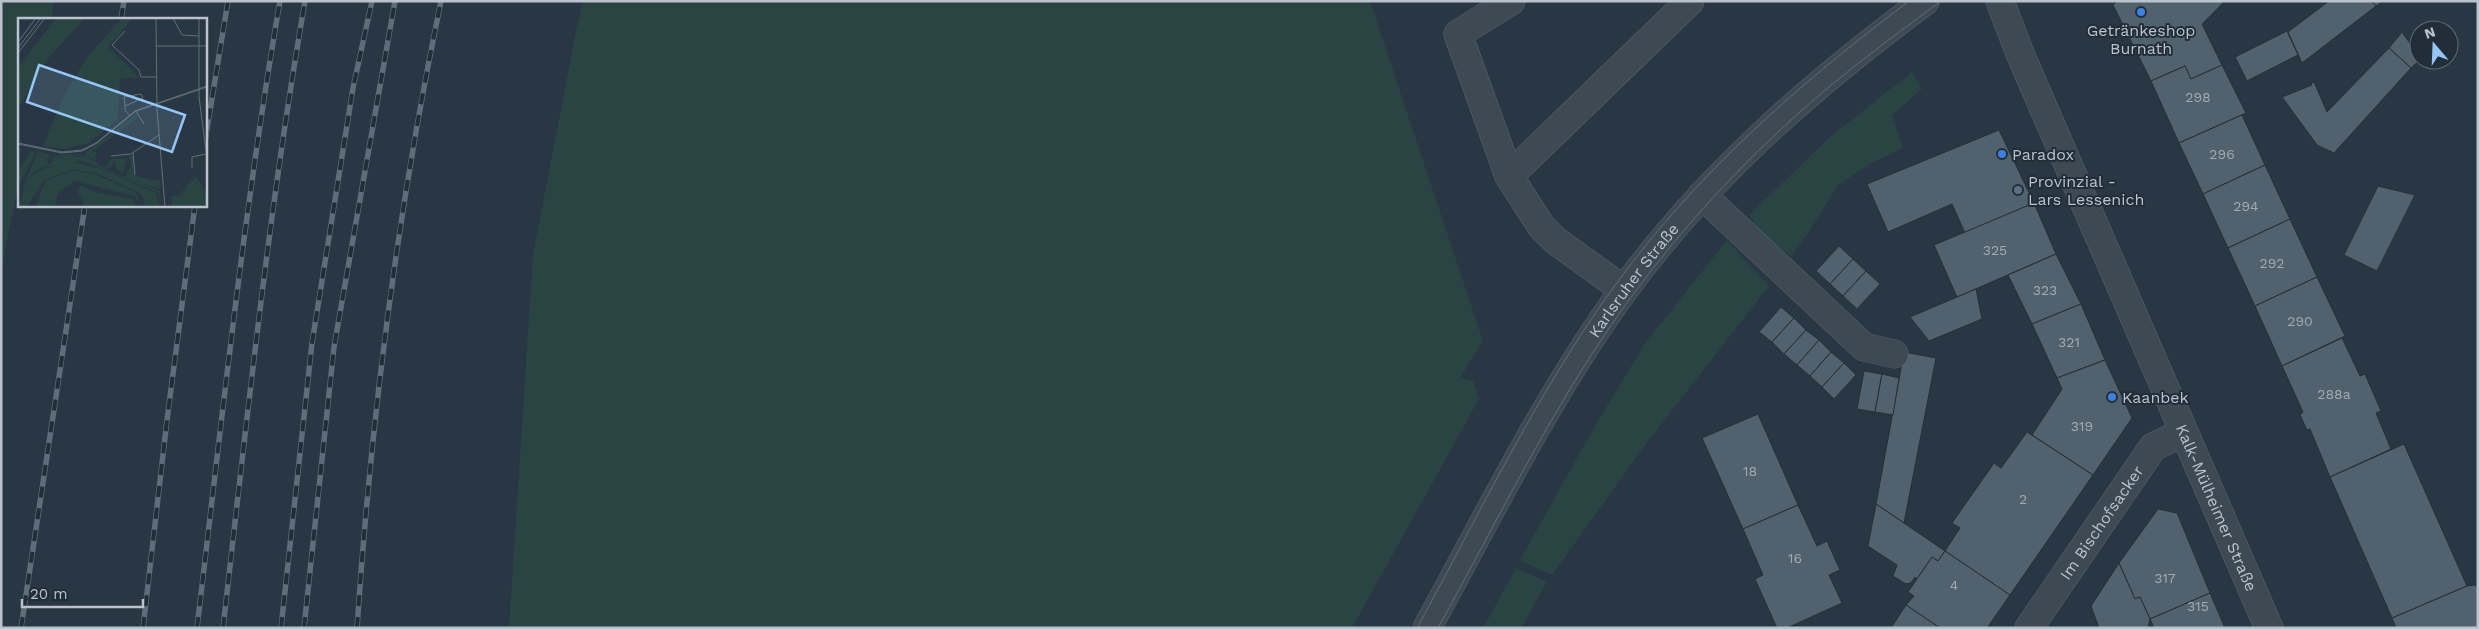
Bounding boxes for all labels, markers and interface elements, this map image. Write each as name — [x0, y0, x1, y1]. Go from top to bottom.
marker: Getränkeshop Burnath — [2135, 6, 2147, 18]
inset map — [18, 18, 206, 206]
north arrow — [2409, 20, 2459, 70]
place label: Getränkeshop Burnath — [2087, 21, 2195, 58]
text: N — [2422, 23, 2437, 42]
house number: 298 — [2185, 89, 2211, 105]
place label: Paradox — [2012, 145, 2074, 164]
house number: 296 — [2209, 146, 2235, 162]
marker: Paradox — [1996, 148, 2008, 160]
place label: Provinzial - Lars Lessenich — [2028, 172, 2144, 209]
marker: Provinzial - Lars Lessenich — [2012, 184, 2024, 196]
house number: 294 — [2233, 198, 2259, 214]
street label: Karlsruher Straße — [1585, 220, 1683, 341]
house number: 325 — [1983, 242, 2007, 258]
house number: 292 — [2260, 255, 2284, 271]
house number: 323 — [2033, 282, 2057, 298]
house number: 290 — [2287, 313, 2313, 329]
house number: 321 — [2058, 334, 2080, 350]
house number: 288a — [2317, 386, 2351, 402]
place label: Kaanbek — [2122, 388, 2189, 407]
marker: Kaanbek — [2106, 391, 2118, 403]
house number: 319 — [2071, 418, 2093, 434]
street label: Kalk-Mülheimer Straße — [2172, 421, 2261, 594]
street label: Im Bischofsacker — [2056, 462, 2148, 583]
house number: 18 — [1743, 463, 1757, 479]
house number: 2 — [2019, 491, 2027, 507]
house number: 16 — [1788, 550, 1802, 566]
house number: 317 — [2154, 570, 2176, 586]
scale bar — [22, 576, 144, 608]
house number: 4 — [1950, 577, 1958, 593]
text: 20 m — [30, 585, 68, 603]
house number: 315 — [2187, 598, 2209, 614]

